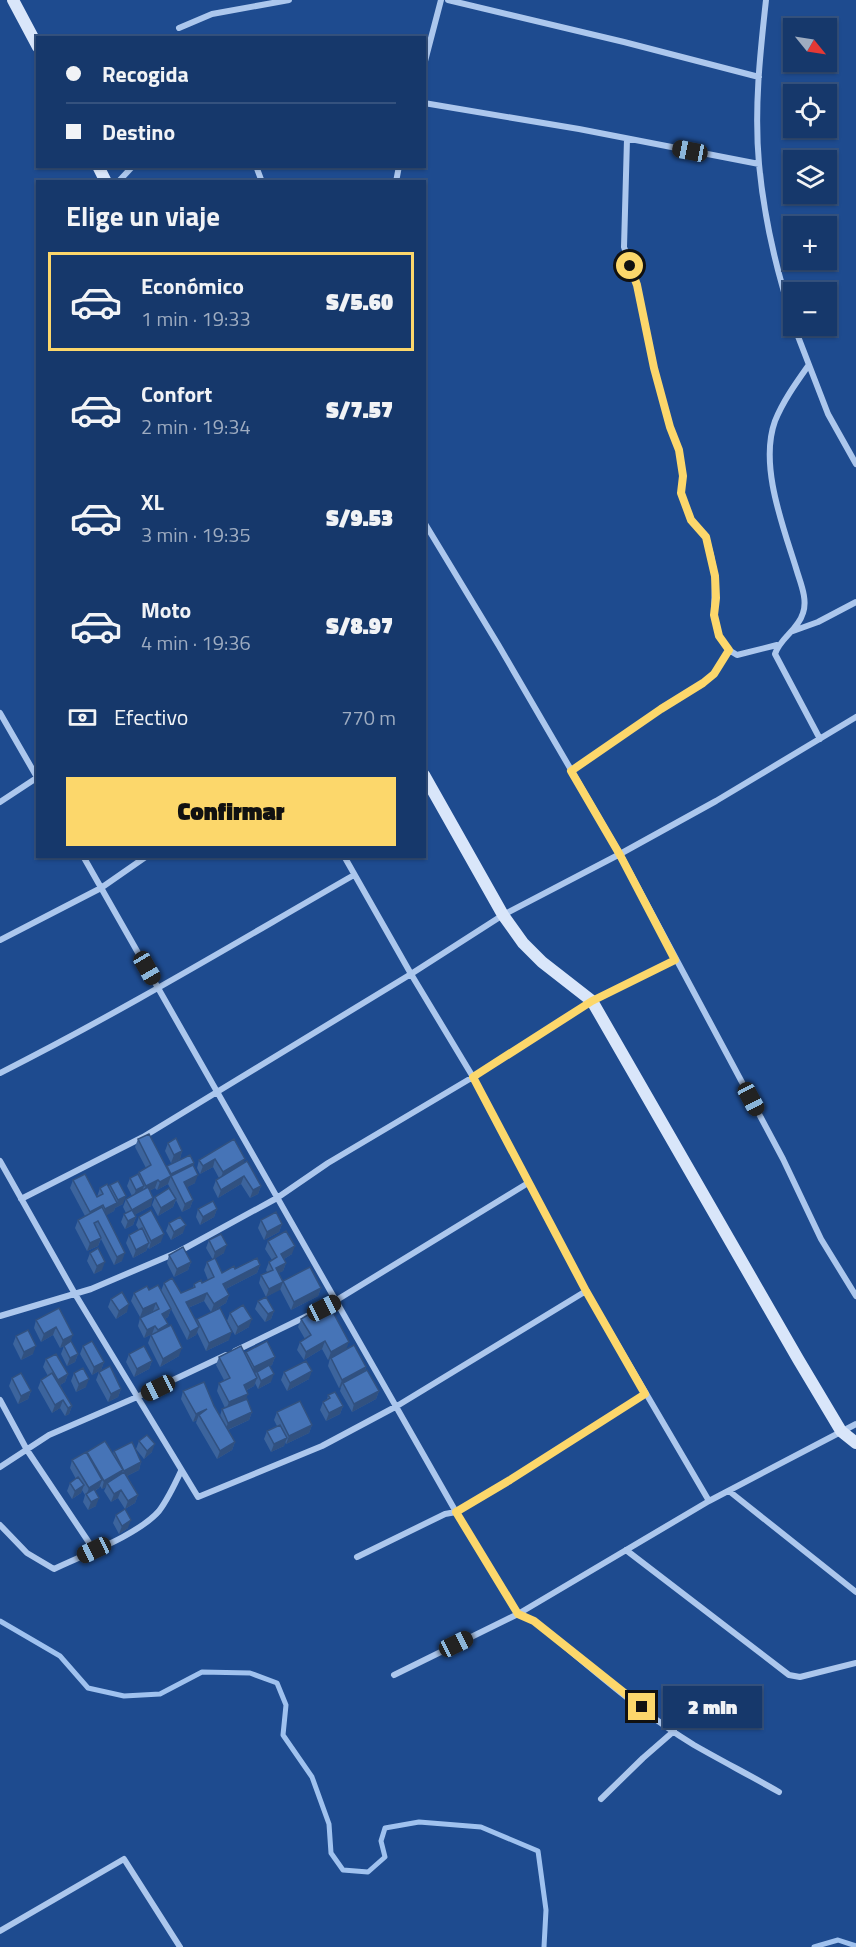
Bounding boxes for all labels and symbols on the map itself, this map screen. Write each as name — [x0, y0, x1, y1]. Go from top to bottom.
north arrow — [783, 18, 837, 72]
car — [671, 139, 709, 163]
route start — [616, 252, 643, 279]
car — [130, 948, 164, 988]
car — [735, 1079, 767, 1119]
car — [304, 1292, 344, 1324]
car — [138, 1372, 178, 1404]
car — [74, 1534, 114, 1566]
car — [436, 1628, 476, 1660]
callout: 2 min — [663, 1686, 762, 1728]
route end — [628, 1693, 655, 1720]

